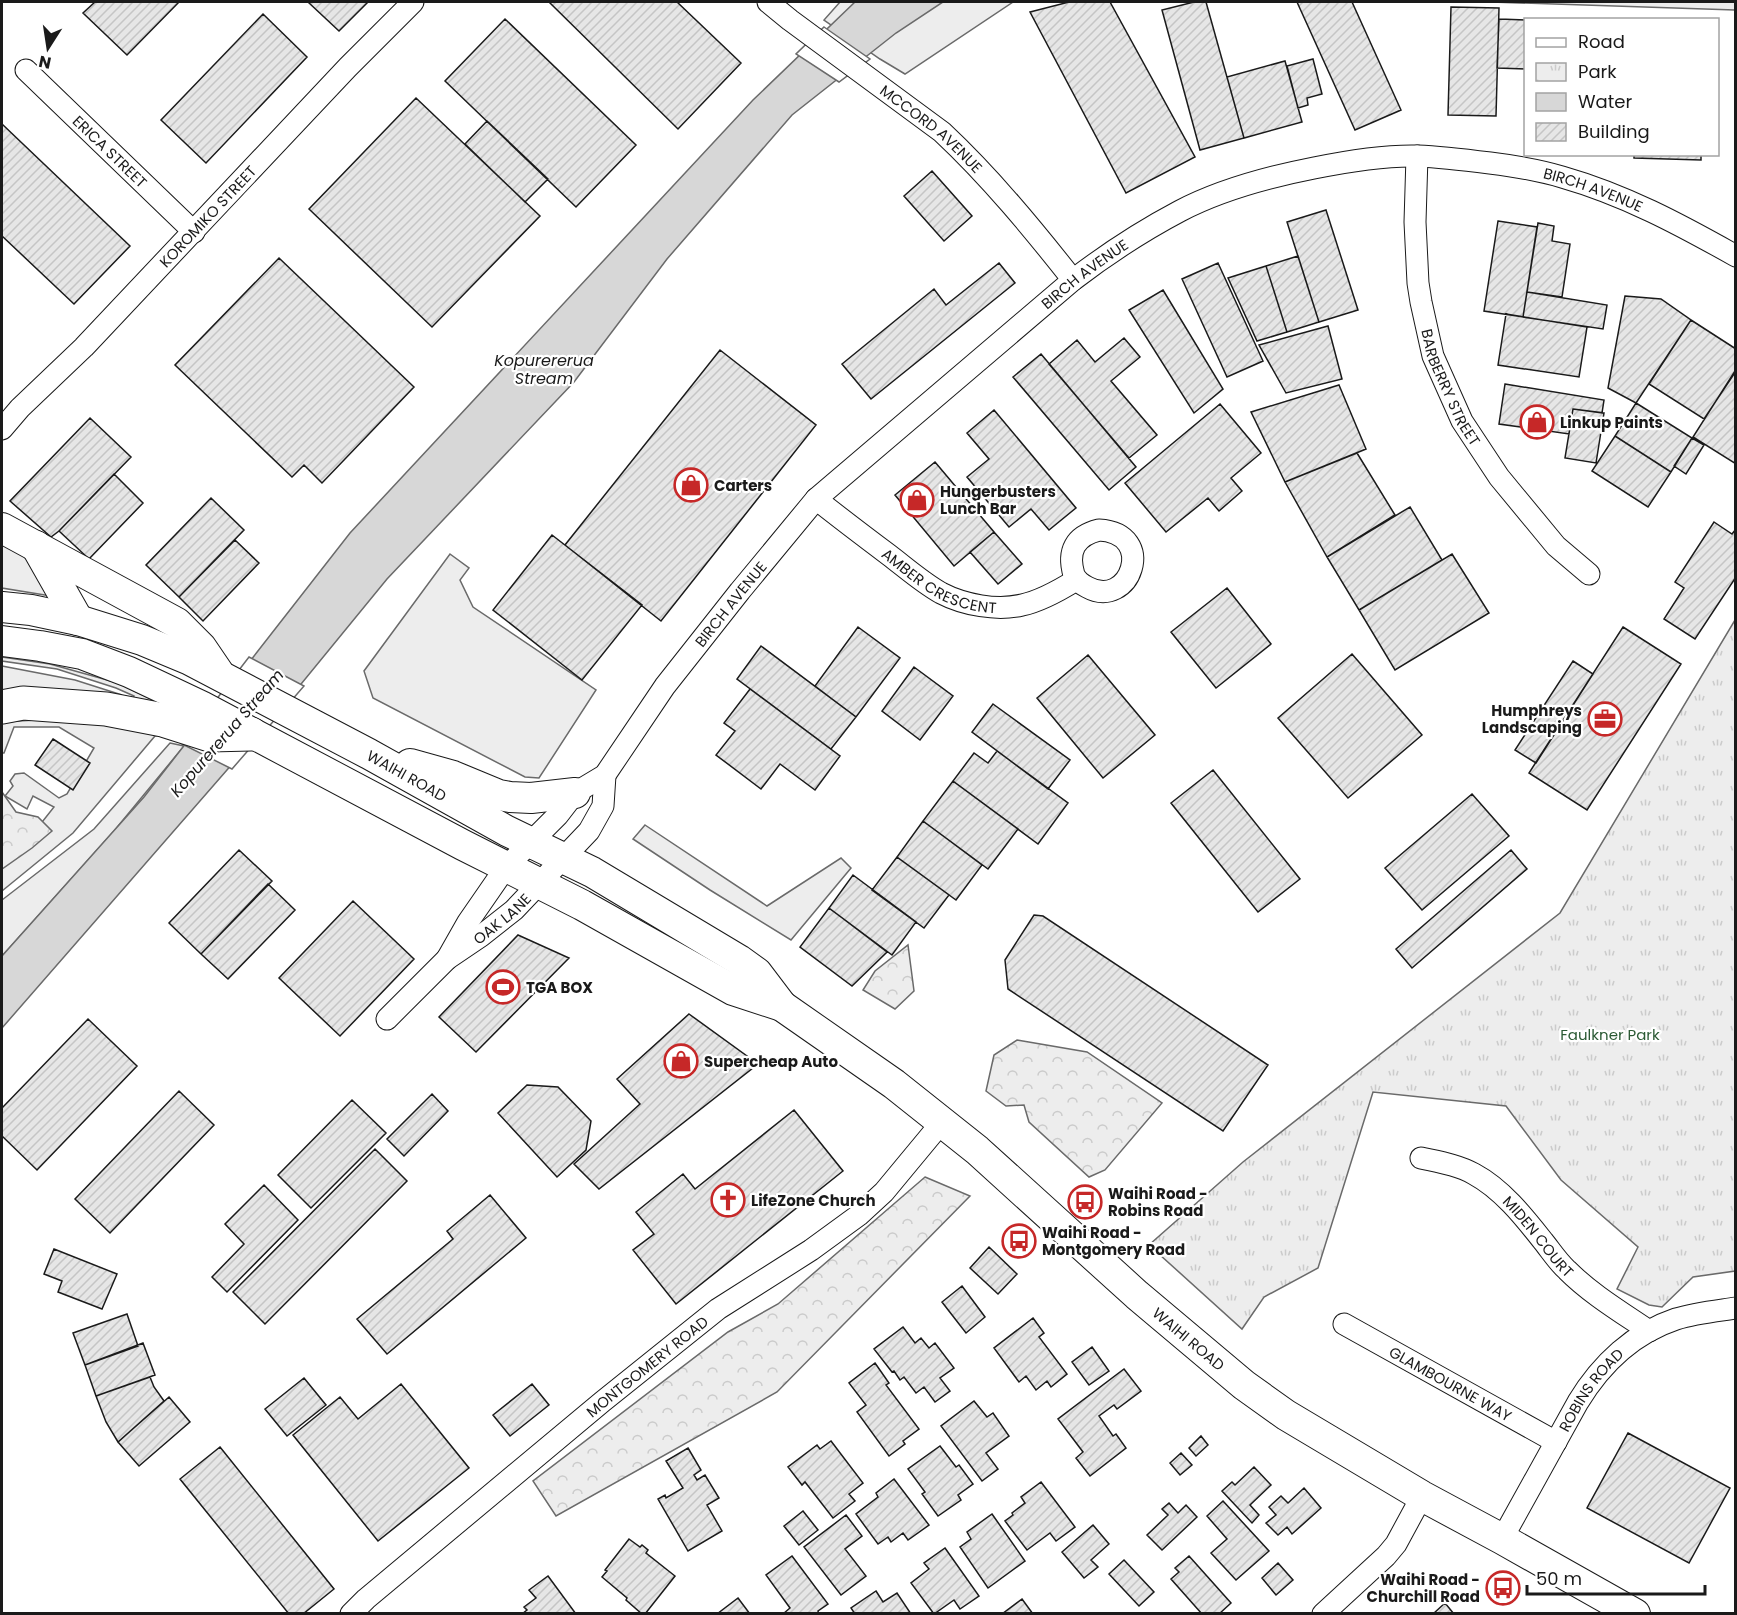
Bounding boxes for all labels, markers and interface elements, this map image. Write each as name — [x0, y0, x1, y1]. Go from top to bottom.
north arrow — [18, 18, 78, 78]
legend — [1524, 18, 1719, 156]
text: Road — [1578, 29, 1625, 54]
text: N — [37, 50, 53, 75]
text: Park — [1578, 59, 1617, 84]
street label: MCCORD AVENUE — [876, 80, 988, 177]
text: Water — [1578, 89, 1632, 114]
street label: ERICA STREET — [68, 110, 152, 192]
text: Building — [1578, 119, 1650, 144]
street label: KOROMIKO STREET — [154, 161, 261, 272]
street label: BIRCH AVENUE — [1541, 162, 1647, 217]
street label: BIRCH AVENUE — [1036, 234, 1132, 313]
street label: BARBERRY STREET — [1417, 327, 1486, 449]
water label: Kopurererua Stream — [494, 349, 594, 390]
shop icon: Linkup Paints — [1519, 404, 1555, 440]
place label: Linkup Paints — [1560, 412, 1663, 433]
shop icon: Carters — [673, 467, 709, 503]
place label: Carters — [714, 475, 772, 496]
place label: Hungerbusters Lunch Bar — [940, 481, 1056, 519]
shop icon: Hungerbusters Lunch Bar — [899, 482, 935, 518]
street label: AMBER CRESCENT — [878, 543, 997, 618]
street label: BIRCH AVENUE — [689, 556, 771, 651]
water label: Kopurererua Stream — [165, 664, 289, 802]
place label: Humphreys Landscaping — [1482, 700, 1582, 738]
office icon: Humphreys Landscaping — [1587, 701, 1623, 737]
street label: WAIHI ROAD — [363, 745, 451, 806]
street label: OAK LANE — [469, 888, 535, 949]
sports icon: TGA BOX — [485, 969, 521, 1005]
place label: TGA BOX — [526, 977, 593, 998]
park label: Faulkner Park — [1560, 1024, 1660, 1045]
shop icon: Supercheap Auto — [663, 1043, 699, 1079]
place label: Supercheap Auto — [704, 1051, 838, 1072]
church icon: LifeZone Church — [710, 1182, 746, 1218]
place label: Waihi Road - Robins Road — [1108, 1183, 1208, 1221]
bus stop icon: Waihi Road - Robins Road — [1067, 1184, 1103, 1220]
place label: LifeZone Church — [751, 1190, 876, 1211]
street label: MIDEN COURT — [1499, 1191, 1579, 1282]
place label: Waihi Road - Montgomery Road — [1042, 1222, 1185, 1260]
bus stop icon: Waihi Road - Montgomery Road — [1001, 1223, 1037, 1259]
street label: WAIHI ROAD — [1148, 1302, 1229, 1375]
street label: MONTGOMERY ROAD — [581, 1311, 712, 1422]
street label: GLAMBOURNE WAY — [1386, 1341, 1516, 1426]
street label: ROBINS ROAD — [1553, 1343, 1628, 1435]
scale bar — [1527, 1558, 1706, 1596]
text: 50 m — [1536, 1566, 1582, 1591]
place label: Waihi Road - Churchill Road — [1367, 1569, 1480, 1607]
bus stop icon: Waihi Road - Churchill Road — [1485, 1570, 1521, 1606]

